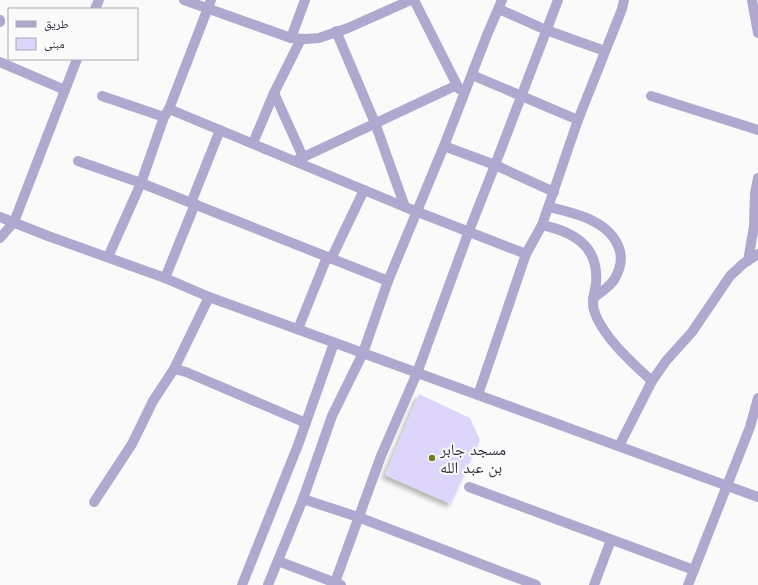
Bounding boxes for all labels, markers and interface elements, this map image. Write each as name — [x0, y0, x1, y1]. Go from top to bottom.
legend — [8, 8, 138, 60]
text: طريق — [44, 15, 69, 33]
text: مبنى — [44, 35, 65, 53]
place label: مسجد جابر بن عبد الله — [439, 438, 506, 479]
marker: مسجد جابر بن عبد الله — [427, 453, 437, 463]

